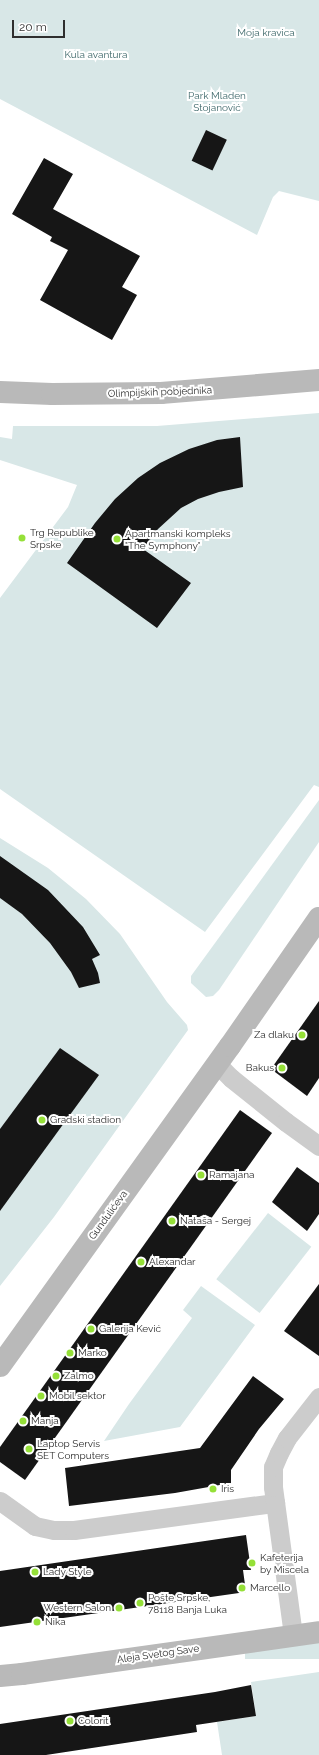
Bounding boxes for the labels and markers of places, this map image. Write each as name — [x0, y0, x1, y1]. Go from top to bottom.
place label: Trg Republike Srpske — [30, 526, 94, 550]
place label: Apartmanski kompleks "The Symphony" — [125, 527, 231, 550]
marker: Trg Republike Srpske — [17, 533, 27, 543]
marker: Apartmanski kompleks "The Symphony" — [112, 534, 122, 544]
place label: Za dlaku — [254, 1029, 294, 1041]
marker: Za dlaku — [297, 1030, 307, 1040]
place label: Bakus — [246, 1062, 274, 1074]
marker: Bakus — [277, 1063, 287, 1073]
place label: Gradski stadion — [50, 1114, 121, 1126]
marker: Gradski stadion — [37, 1115, 47, 1125]
place label: Ramajana — [209, 1169, 255, 1181]
marker: Ramajana — [196, 1170, 206, 1180]
place label: Nataša - Sergej — [180, 1215, 251, 1227]
marker: Nataša - Sergej — [167, 1216, 177, 1226]
place label: Alexandar — [149, 1256, 196, 1268]
marker: Alexandar — [136, 1257, 146, 1267]
place label: Galerija Kević — [99, 1323, 161, 1335]
marker: Galerija Kević — [86, 1324, 96, 1334]
place label: Marko — [78, 1347, 107, 1359]
marker: Marko — [65, 1348, 75, 1358]
place label: Zalmo — [64, 1370, 94, 1382]
marker: Zalmo — [51, 1371, 61, 1381]
place label: Mobil sektor — [49, 1390, 106, 1402]
marker: Mobil sektor — [36, 1391, 46, 1401]
place label: Manja — [31, 1415, 59, 1427]
marker: Manja — [18, 1416, 28, 1426]
place label: Laptop Servis SET Computers — [37, 1437, 109, 1460]
marker: Laptop Servis SET Computers — [24, 1444, 34, 1454]
place label: Iris — [221, 1483, 234, 1495]
marker: Iris — [208, 1484, 218, 1494]
place label: Kafeterija by Miscela — [260, 1551, 309, 1574]
marker: Kafeterija by Miscela — [247, 1558, 257, 1568]
place label: Lady Style — [43, 1566, 92, 1578]
marker: Lady Style — [30, 1567, 40, 1577]
place label: Marcello — [250, 1582, 290, 1594]
marker: Marcello — [237, 1583, 247, 1593]
place label: Pošte Srpske, 78118 Banja Luka — [148, 1591, 227, 1614]
marker: Pošte Srpske, 78118 Banja Luka — [135, 1598, 145, 1608]
place label: Western Salon — [43, 1602, 111, 1614]
marker: Western Salon — [114, 1603, 124, 1613]
place label: Nika — [45, 1616, 66, 1628]
marker: Nika — [32, 1617, 42, 1627]
place label: Colorit — [78, 1715, 109, 1727]
marker: Colorit — [65, 1716, 75, 1726]

